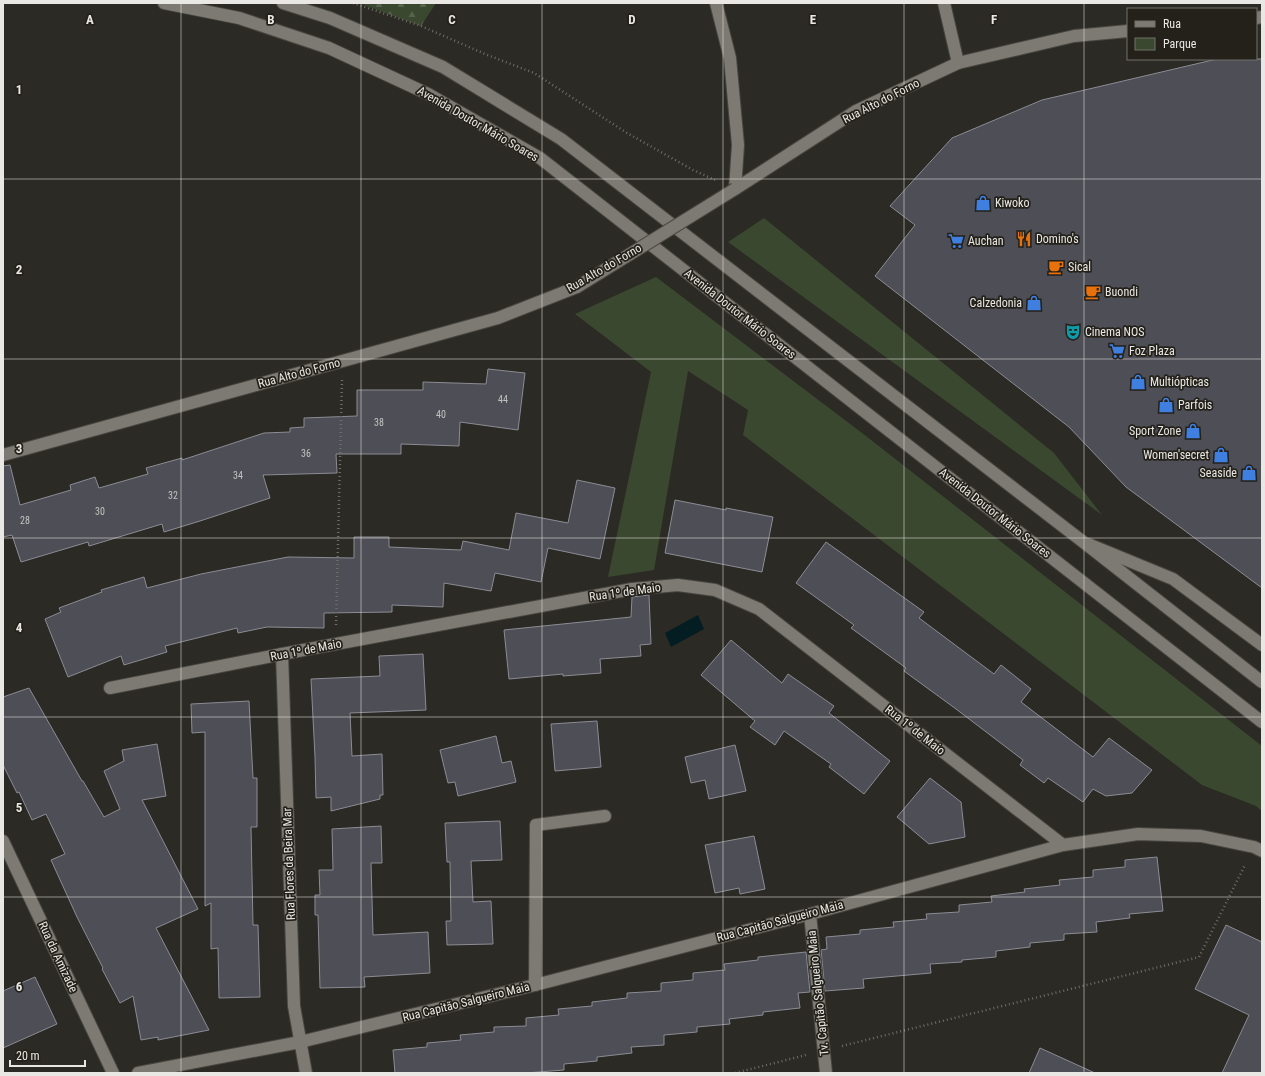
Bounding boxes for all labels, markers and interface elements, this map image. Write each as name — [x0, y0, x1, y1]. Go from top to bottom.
legend — [1127, 8, 1257, 60]
text: A — [86, 12, 94, 27]
text: B — [267, 12, 275, 27]
text: C — [448, 12, 456, 27]
text: D — [628, 12, 636, 27]
text: E — [810, 12, 817, 27]
text: F — [991, 12, 997, 27]
text: Rua — [1163, 17, 1181, 31]
text: Parque — [1163, 37, 1197, 51]
street label: Rua Alto do Forno — [840, 76, 922, 126]
text: 1 — [16, 82, 22, 97]
street label: Avenida Doutor Mário Soares — [415, 84, 541, 164]
shop icon: Kiwoko — [974, 194, 992, 212]
place label: Kiwoko — [995, 196, 1030, 210]
restaurant icon: Domino's — [1015, 230, 1033, 248]
supermarket icon: Auchan — [947, 232, 965, 250]
place label: Domino's — [1036, 232, 1079, 246]
place label: Auchan — [968, 234, 1004, 248]
street label: Rua Alto do Forno — [564, 241, 644, 295]
cafe icon: Sical — [1047, 258, 1065, 276]
place label: Sical — [1068, 260, 1091, 274]
text: 2 — [16, 262, 23, 277]
street label: Avenida Doutor Mário Soares — [682, 266, 798, 362]
cafe icon: Buondi — [1084, 283, 1102, 301]
place label: Buondi — [1105, 285, 1138, 299]
shop icon: Calzedonia — [1025, 294, 1043, 312]
place label: Calzedonia — [970, 296, 1022, 310]
theatre icon: Cinema NOS — [1064, 323, 1082, 341]
place label: Cinema NOS — [1085, 325, 1144, 339]
supermarket icon: Foz Plaza — [1108, 342, 1126, 360]
place label: Foz Plaza — [1129, 344, 1175, 358]
street label: Rua Alto do Forno — [256, 355, 342, 391]
shop icon: Multiópticas — [1129, 373, 1147, 391]
place label: Multiópticas — [1150, 375, 1209, 389]
house number: 44 — [498, 394, 508, 405]
shop icon: Parfois — [1157, 396, 1175, 414]
place label: Parfois — [1178, 398, 1212, 412]
house number: 40 — [436, 409, 446, 420]
house number: 38 — [374, 417, 384, 428]
shop icon: Sport Zone — [1184, 422, 1202, 440]
place label: Sport Zone — [1129, 424, 1181, 438]
text: 3 — [16, 441, 22, 456]
shop icon: Women'secret — [1212, 446, 1230, 464]
house number: 36 — [301, 448, 311, 459]
place label: Women'secret — [1143, 448, 1209, 462]
shop icon: Seaside — [1240, 464, 1258, 482]
street label: Avenida Doutor Mário Soares — [937, 465, 1053, 561]
place label: Seaside — [1200, 466, 1237, 480]
house number: 34 — [233, 470, 243, 481]
house number: 32 — [168, 490, 178, 501]
house number: 30 — [95, 506, 105, 517]
house number: 28 — [20, 515, 30, 526]
street label: Rua 1º de Maio — [588, 580, 662, 604]
text: 4 — [16, 620, 23, 635]
street label: Rua 1º de Maio — [269, 636, 343, 664]
street label: Rua 1º de Maio — [882, 702, 948, 758]
text: 5 — [16, 800, 23, 815]
street label: Rua Flores da Beira Mar — [280, 807, 298, 920]
street label: Rua Capitão Salgueiro Maia — [715, 897, 845, 945]
street label: Rua da Amizade — [36, 919, 81, 995]
street label: Tv. Capitão Salgueiro Maia — [804, 929, 832, 1056]
text: 6 — [16, 979, 23, 994]
street label: Rua Capitão Salgueiro Maia — [401, 979, 531, 1025]
scale bar — [10, 1042, 85, 1068]
text: 20 m — [16, 1049, 40, 1063]

